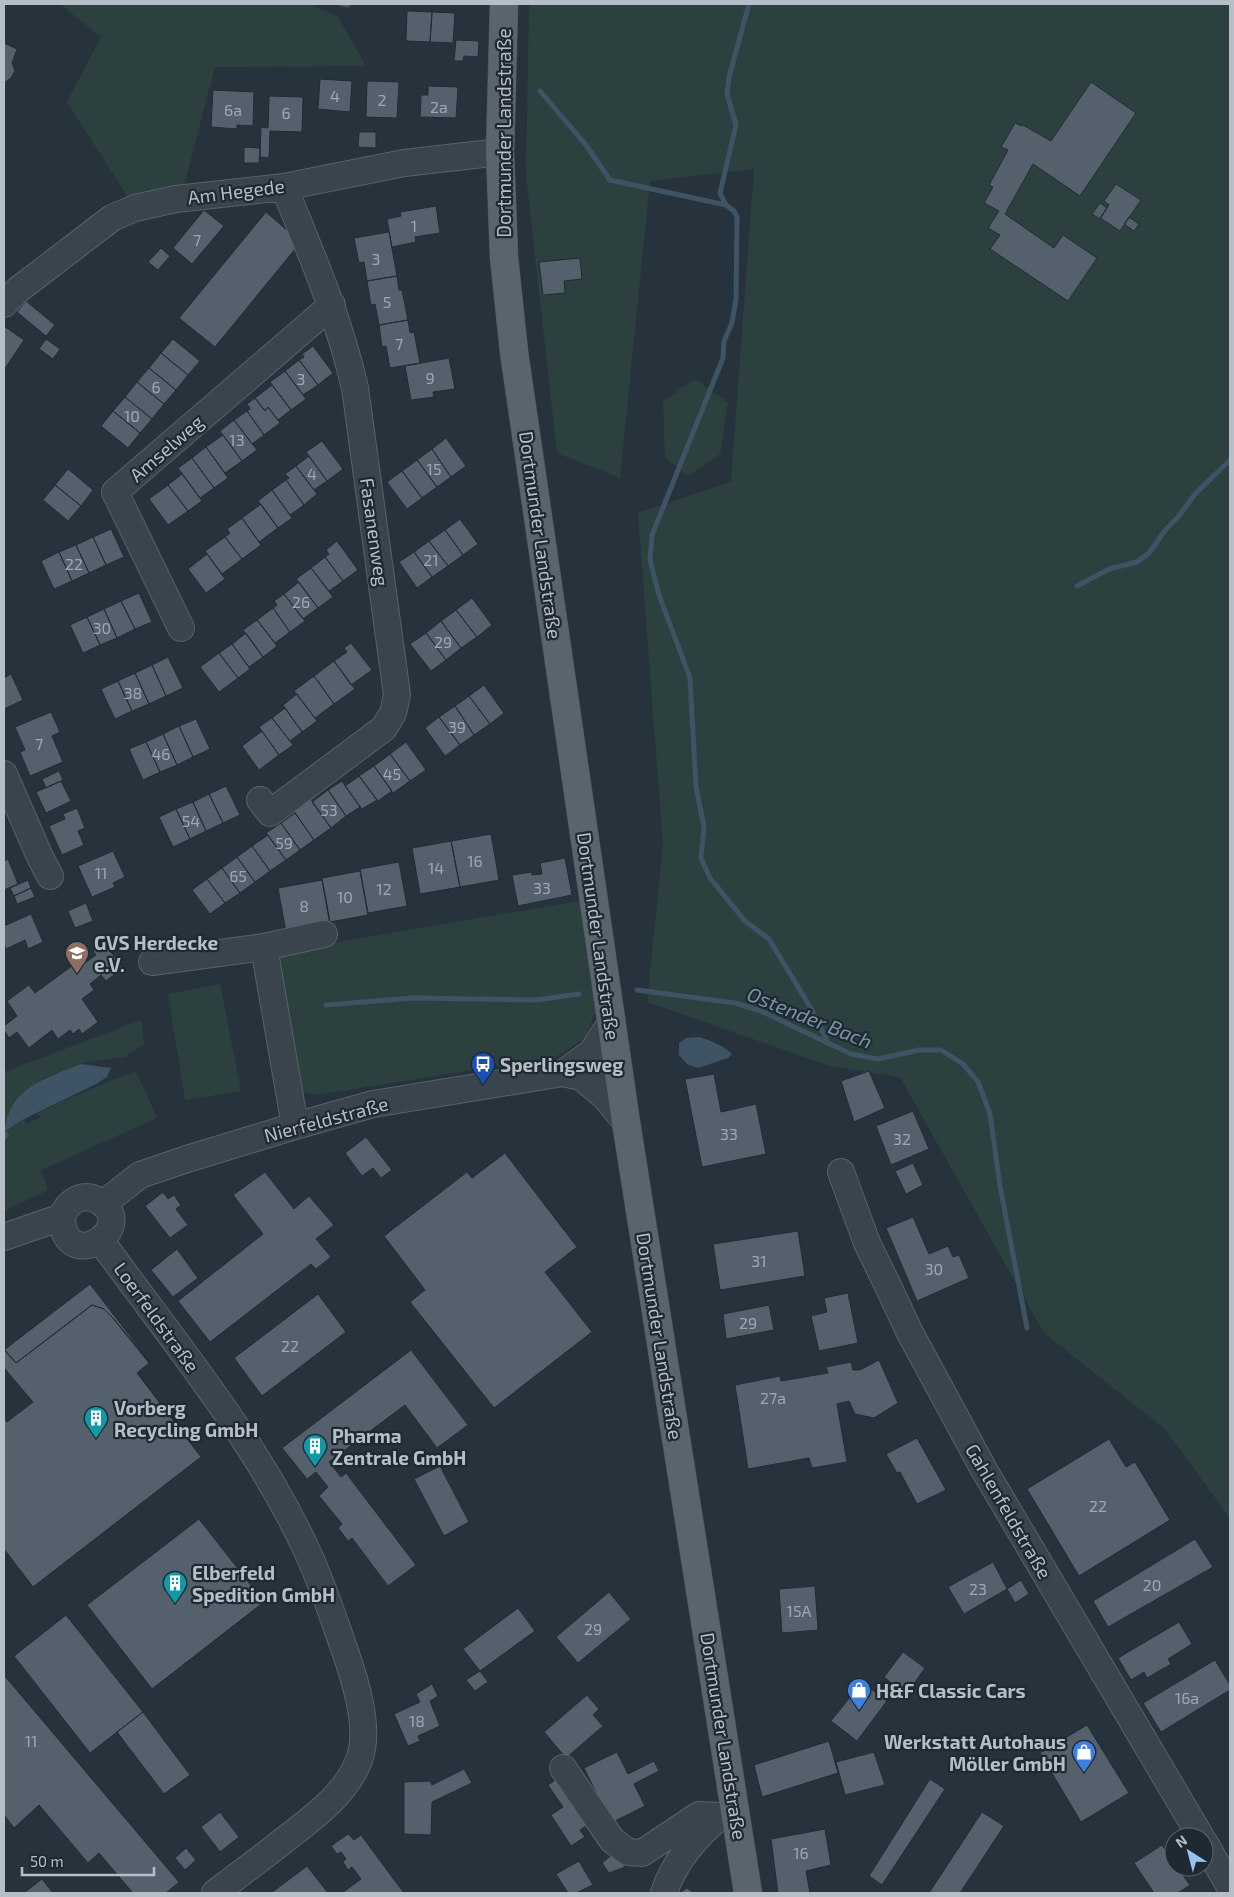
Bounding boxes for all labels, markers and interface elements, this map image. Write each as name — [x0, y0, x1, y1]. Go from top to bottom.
street label: Dortmunder Landstraße — [492, 28, 515, 238]
house number: 4 — [330, 86, 340, 105]
house number: 2 — [378, 90, 387, 109]
house number: 2a — [430, 97, 448, 116]
house number: 6a — [224, 100, 242, 119]
house number: 6 — [281, 103, 291, 122]
street label: Am Hegede — [186, 174, 286, 208]
house number: 1 — [411, 216, 417, 235]
house number: 7 — [193, 230, 201, 249]
house number: 3 — [372, 249, 380, 268]
house number: 5 — [383, 292, 391, 311]
house number: 7 — [395, 334, 403, 353]
house number: 9 — [425, 368, 435, 387]
house number: 3 — [297, 369, 305, 388]
house number: 6 — [151, 377, 161, 396]
house number: 10 — [124, 406, 140, 425]
street label: Amselweg — [124, 410, 208, 486]
house number: 13 — [229, 430, 245, 449]
street label: Dortmunder Landstraße — [515, 430, 567, 640]
house number: 15 — [427, 459, 441, 478]
house number: 4 — [307, 464, 317, 483]
street label: Fasanenweg — [356, 476, 394, 588]
house number: 21 — [423, 550, 439, 569]
house number: 22 — [65, 554, 83, 573]
house number: 26 — [292, 592, 310, 611]
house number: 30 — [93, 618, 111, 637]
house number: 29 — [434, 632, 452, 651]
house number: 38 — [124, 683, 142, 702]
house number: 39 — [448, 717, 466, 736]
house number: 7 — [35, 734, 43, 753]
house number: 46 — [152, 744, 171, 763]
house number: 45 — [383, 764, 401, 783]
house number: 53 — [320, 800, 338, 819]
house number: 54 — [182, 811, 200, 830]
street label: Dortmunder Landstraße — [573, 831, 625, 1041]
house number: 59 — [275, 833, 293, 852]
house number: 16 — [467, 851, 483, 870]
house number: 14 — [428, 858, 444, 877]
house number: 11 — [95, 863, 107, 882]
house number: 65 — [229, 866, 247, 885]
house number: 33 — [533, 878, 551, 897]
house number: 12 — [376, 879, 392, 898]
house number: 10 — [337, 887, 353, 906]
house number: 8 — [299, 896, 309, 915]
place label: GVS Herdecke e.V. — [94, 931, 218, 976]
school or university icon: GVS Herdecke e.V. — [64, 940, 90, 974]
water label: Ostender Bach — [744, 981, 876, 1053]
bus stop icon: Sperlingsweg — [470, 1051, 496, 1085]
place label: Sperlingsweg — [500, 1053, 623, 1076]
street label: Nierfeldstraße — [261, 1091, 391, 1147]
house number: 33 — [720, 1124, 738, 1143]
house number: 32 — [893, 1129, 911, 1148]
street label: Dortmunder Landstraße — [632, 1231, 688, 1441]
house number: 31 — [751, 1251, 767, 1270]
street label: Loerfeldstraße — [109, 1258, 205, 1376]
house number: 30 — [925, 1259, 943, 1278]
house number: 29 — [739, 1313, 757, 1332]
house number: 22 — [281, 1336, 299, 1355]
house number: 27a — [760, 1388, 786, 1407]
place label: Vorberg Recycling GmbH — [114, 1396, 258, 1442]
building icon: Vorberg Recycling GmbH — [83, 1405, 109, 1439]
place label: Pharma Zentrale GmbH — [332, 1424, 466, 1469]
building icon: Pharma Zentrale GmbH — [302, 1433, 328, 1467]
street label: Gahlenfeldstraße — [961, 1439, 1057, 1583]
house number: 22 — [1089, 1496, 1107, 1515]
place label: Elberfeld Spedition GmbH — [192, 1561, 335, 1606]
building icon: Elberfeld Spedition GmbH — [162, 1570, 188, 1604]
house number: 20 — [1143, 1575, 1161, 1594]
house number: 23 — [969, 1579, 987, 1598]
house number: 15A — [787, 1601, 811, 1620]
house number: 29 — [584, 1619, 602, 1638]
street label: Dortmunder Landstraße — [696, 1631, 752, 1841]
shop icon: H&F Classic Cars — [846, 1677, 872, 1711]
place label: H&F Classic Cars — [876, 1679, 1026, 1702]
house number: 16a — [1175, 1688, 1199, 1707]
house number: 18 — [409, 1711, 425, 1730]
place label: Werkstatt Autohaus Möller GmbH — [884, 1730, 1066, 1775]
house number: 11 — [25, 1731, 37, 1750]
shop icon: Werkstatt Autohaus Möller GmbH — [1071, 1739, 1097, 1773]
north arrow — [1164, 1827, 1214, 1877]
text: N — [1172, 1831, 1190, 1851]
house number: 16 — [793, 1843, 809, 1862]
scale bar — [22, 1844, 155, 1876]
text: 50 m — [30, 1852, 64, 1870]

